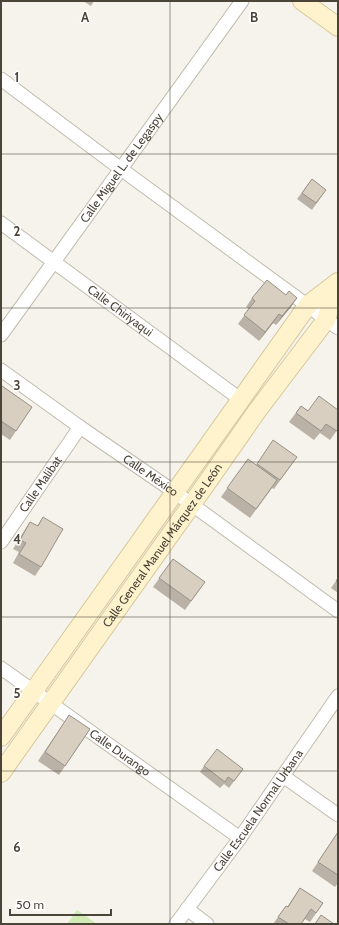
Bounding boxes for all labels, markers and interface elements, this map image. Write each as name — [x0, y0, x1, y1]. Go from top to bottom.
text: A — [81, 9, 90, 25]
text: B — [250, 9, 258, 25]
text: 1 — [15, 69, 19, 85]
street label: Calle Miguel L. de Legaspy — [76, 110, 166, 226]
text: 2 — [14, 223, 21, 239]
street label: Calle Chiriyaqui — [85, 281, 156, 339]
text: 3 — [13, 377, 21, 393]
street label: Calle México — [120, 451, 182, 499]
street label: Calle Malibat — [16, 453, 65, 515]
street label: Calle General Manuel Márquez de León — [99, 460, 225, 630]
text: 4 — [13, 531, 21, 547]
text: 5 — [14, 685, 21, 701]
street label: Calle Durango — [87, 725, 154, 779]
street label: Calle Escuela Normal Urbana — [210, 746, 306, 875]
text: 6 — [13, 839, 21, 855]
scale bar — [10, 891, 111, 917]
text: 50 m — [16, 897, 44, 912]

